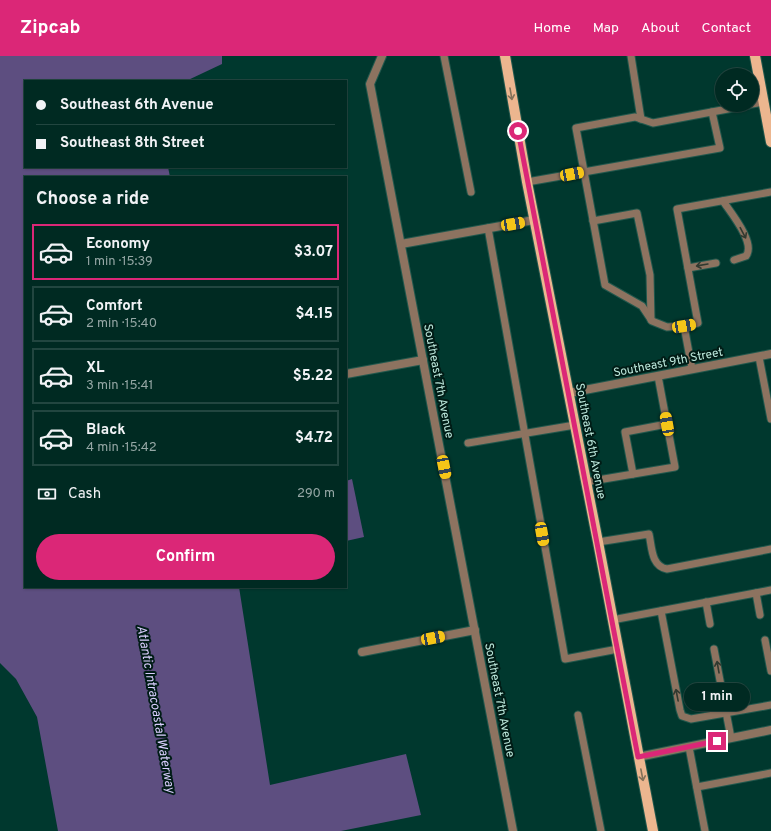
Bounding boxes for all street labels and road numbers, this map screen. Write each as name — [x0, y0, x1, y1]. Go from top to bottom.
street label: Southeast 7th Avenue — [419, 323, 457, 440]
street label: Southeast 9th Street — [612, 345, 724, 381]
street label: Southeast 6th Avenue — [571, 382, 609, 501]
street label: Southeast 7th Avenue — [480, 642, 518, 759]

